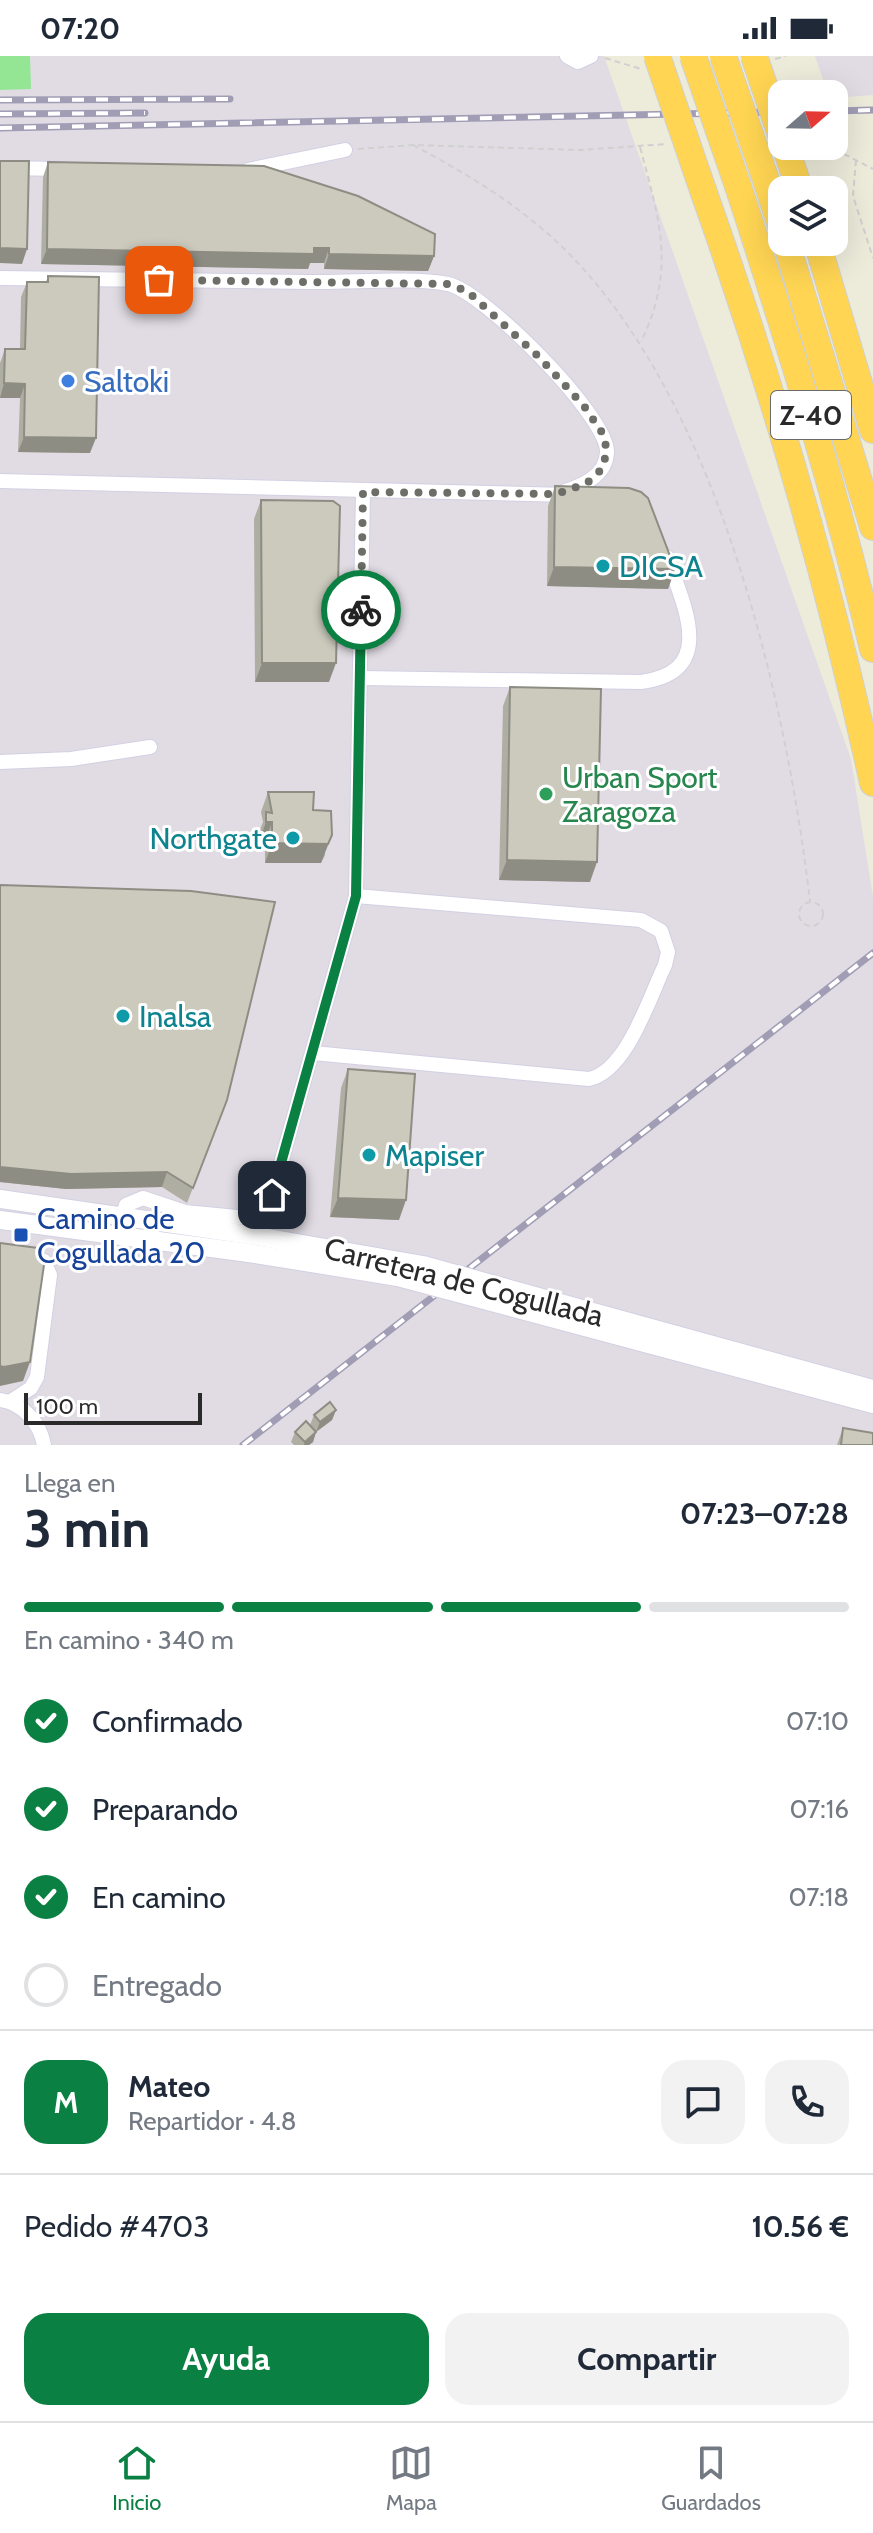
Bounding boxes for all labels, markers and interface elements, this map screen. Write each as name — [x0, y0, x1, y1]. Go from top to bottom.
text: 07:20 — [40, 10, 120, 47]
north arrow — [768, 80, 848, 160]
map controls — [768, 80, 848, 256]
button: layers — [768, 176, 848, 256]
pin — [125, 246, 193, 314]
icon: bag — [137, 258, 181, 302]
place label: Saltoki — [84, 363, 169, 400]
marker: Saltoki — [59, 372, 77, 390]
road number: Z-40 — [771, 391, 851, 439]
place label: DICSA — [619, 548, 703, 585]
marker: DICSA — [594, 557, 612, 575]
courier — [321, 570, 401, 650]
icon: bike — [339, 588, 383, 632]
place label: Urban Sport Zaragoza — [562, 759, 717, 830]
marker: Urban Sport Zaragoza — [537, 785, 555, 803]
place label: Northgate — [150, 820, 277, 857]
marker: Northgate — [284, 829, 302, 847]
place label: Inalsa — [139, 998, 212, 1035]
marker: Inalsa — [114, 1007, 132, 1025]
place label: Mapiser — [385, 1137, 484, 1174]
marker: Mapiser — [360, 1146, 378, 1164]
pin — [238, 1161, 306, 1229]
icon: home — [250, 1173, 294, 1217]
place label: Camino de Cogullada 20 — [37, 1200, 205, 1271]
marker: Camino de Cogullada 20 — [12, 1226, 30, 1244]
street label: Carretera de Cogullada — [321, 1229, 608, 1335]
scale bar — [24, 1389, 202, 1425]
text: 100 m — [36, 1393, 98, 1420]
text: Llega en — [24, 1467, 115, 1499]
text: 07:23–07:28 — [680, 1495, 849, 1532]
text: 3 min — [24, 1497, 150, 1560]
text: En camino · 340 m — [24, 1624, 234, 1656]
icon: check — [24, 1699, 68, 1743]
text: Confirmado — [92, 1703, 243, 1740]
text: 07:10 — [786, 1705, 849, 1737]
icon: check — [24, 1787, 68, 1831]
text: Preparando — [92, 1791, 238, 1828]
text: 07:16 — [789, 1793, 849, 1825]
icon: check — [24, 1875, 68, 1919]
text: En camino — [92, 1879, 226, 1916]
text: 07:18 — [788, 1881, 849, 1913]
text: Entregado — [92, 1967, 222, 2004]
button: chat — [661, 2060, 745, 2144]
button: phone — [765, 2060, 849, 2144]
text: Mateo — [128, 2068, 210, 2105]
text: M — [54, 2084, 79, 2121]
text: Repartidor · 4.8 — [128, 2105, 297, 2137]
text: Pedido #4703 — [24, 2208, 210, 2245]
text: 10.56 € — [751, 2208, 849, 2245]
button: Ayuda — [24, 2313, 429, 2405]
button: Compartir — [445, 2313, 849, 2405]
tab: Inicio — [112, 2441, 161, 2516]
tab: Mapa — [386, 2441, 437, 2516]
tab: Guardados — [661, 2441, 761, 2516]

